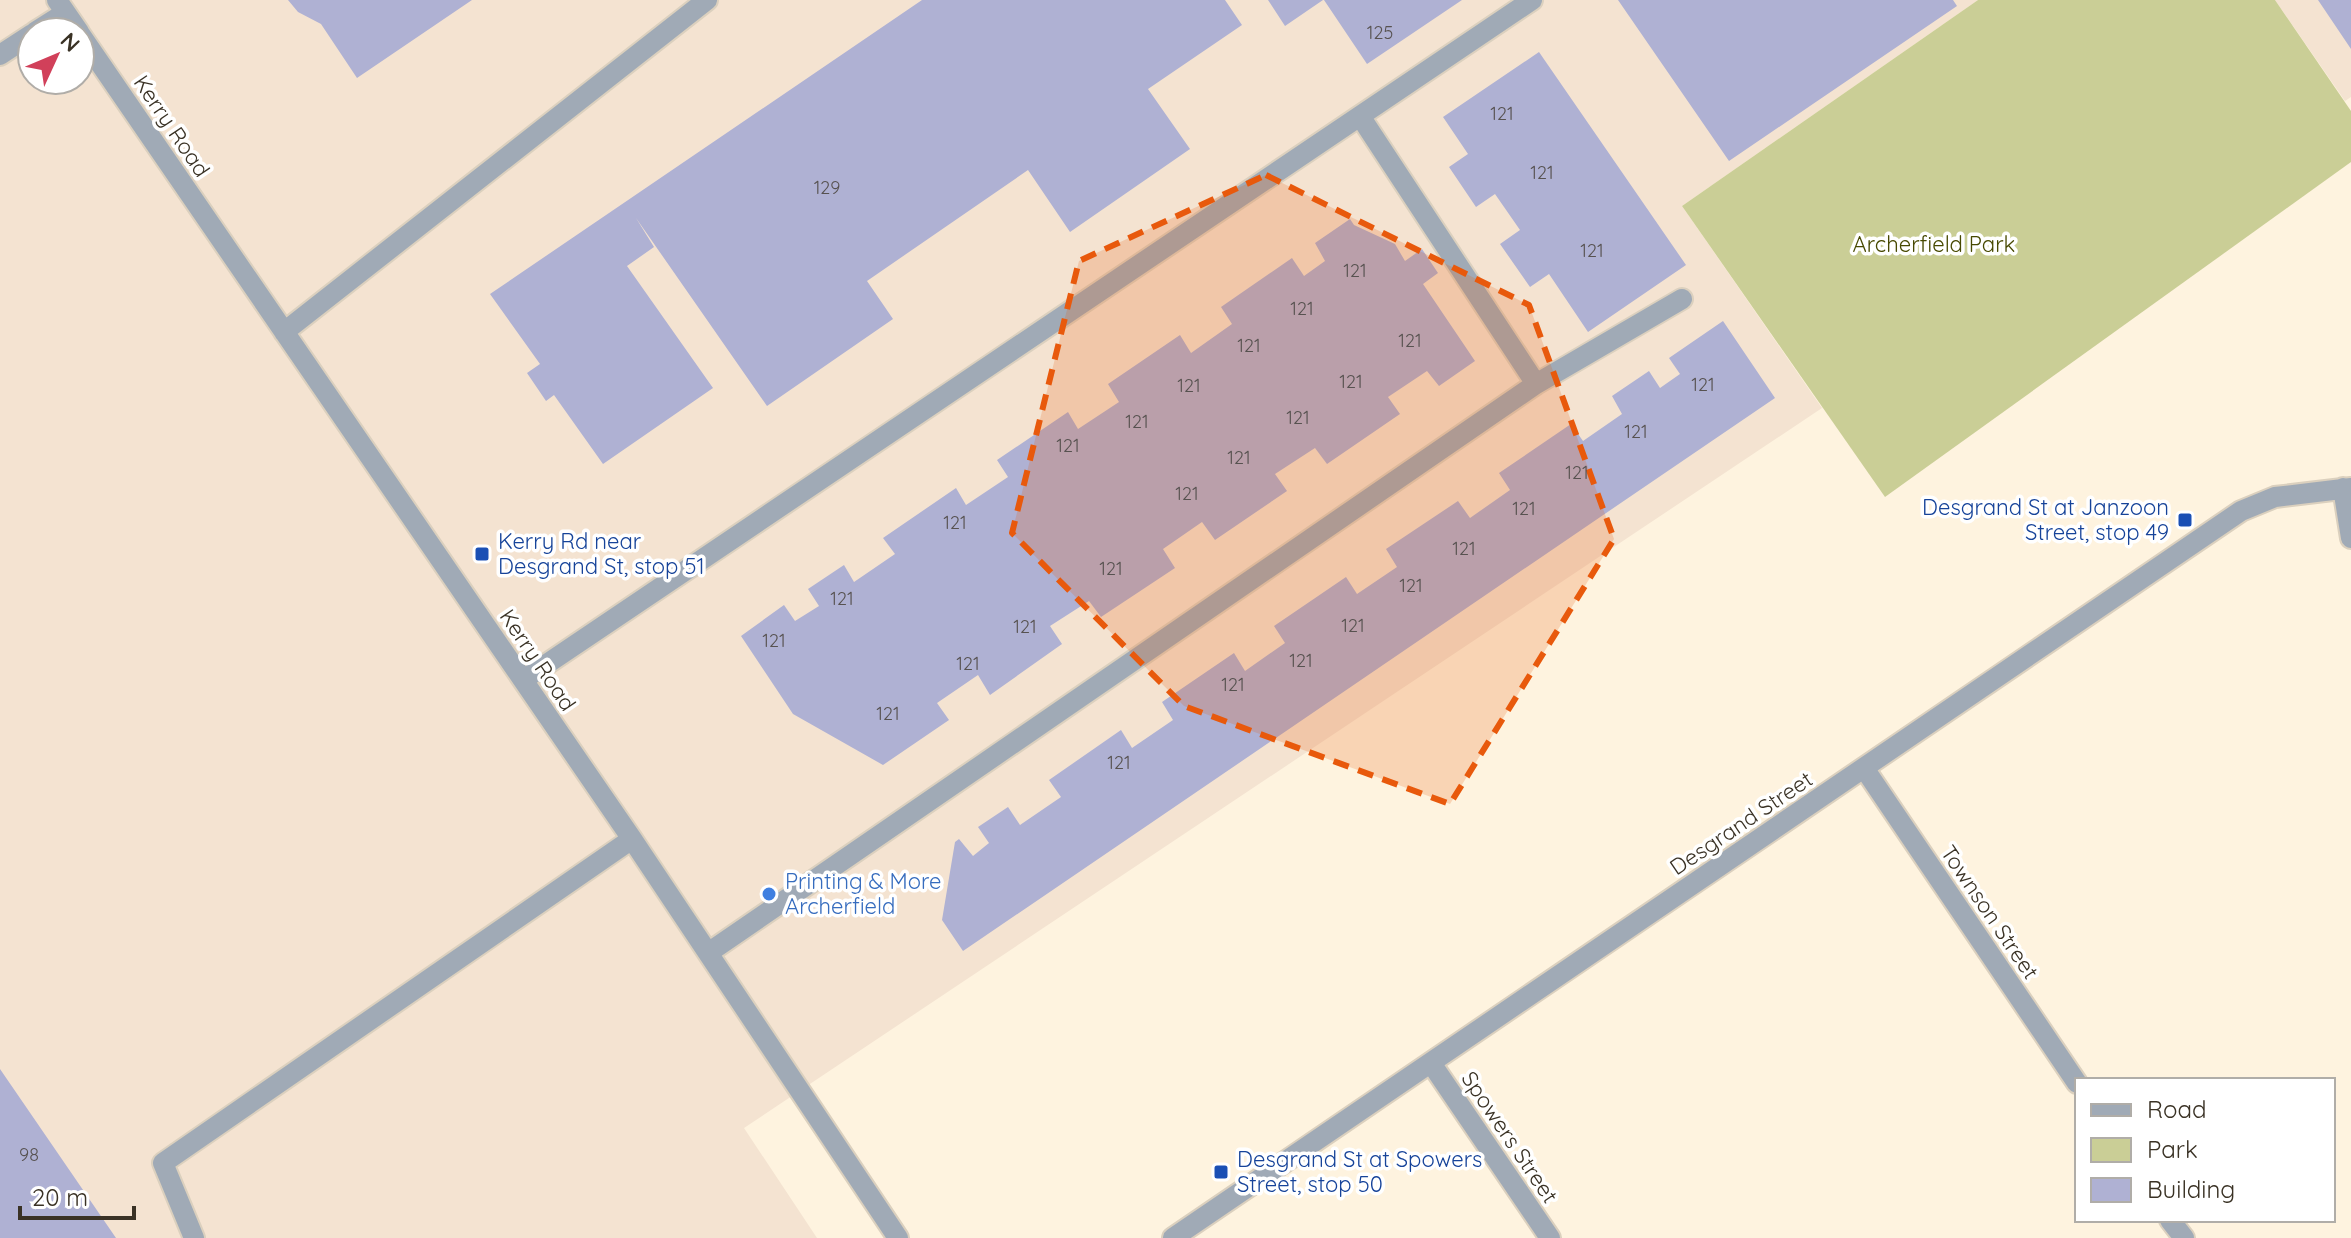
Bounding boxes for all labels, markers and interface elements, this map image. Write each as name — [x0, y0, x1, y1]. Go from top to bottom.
north arrow — [16, 16, 96, 96]
house number: 125 — [1367, 21, 1393, 44]
text: N — [55, 27, 86, 58]
street label: Kerry Road — [128, 70, 216, 182]
house number: 121 — [1490, 102, 1514, 125]
house number: 121 — [1530, 161, 1554, 184]
house number: 129 — [814, 176, 840, 199]
park label: Archerfield Park — [1853, 230, 2015, 258]
house number: 121 — [1580, 239, 1604, 262]
house number: 121 — [1343, 259, 1367, 282]
house number: 121 — [1290, 297, 1314, 320]
house number: 121 — [1398, 329, 1422, 352]
house number: 121 — [1237, 334, 1261, 357]
house number: 121 — [1339, 370, 1363, 393]
house number: 121 — [1691, 373, 1715, 396]
house number: 121 — [1177, 374, 1201, 397]
house number: 121 — [1286, 406, 1310, 429]
house number: 121 — [1125, 410, 1149, 433]
house number: 121 — [1624, 420, 1648, 443]
house number: 121 — [1056, 434, 1080, 457]
house number: 121 — [1227, 446, 1251, 469]
house number: 121 — [1565, 461, 1589, 484]
house number: 121 — [1175, 482, 1199, 505]
place label: Desgrand St at Janzoon Street, stop 49 — [1922, 493, 2169, 546]
house number: 121 — [1512, 497, 1536, 520]
house number: 121 — [943, 511, 967, 534]
marker: Desgrand St at Janzoon Street, stop 49 — [2176, 511, 2194, 529]
place label: Kerry Rd near Desgrand St, stop 51 — [498, 527, 705, 580]
house number: 121 — [1452, 537, 1476, 560]
marker: Kerry Rd near Desgrand St, stop 51 — [473, 545, 491, 563]
house number: 121 — [1099, 557, 1123, 580]
house number: 121 — [1399, 574, 1423, 597]
house number: 121 — [830, 587, 854, 610]
street label: Kerry Road — [494, 604, 582, 716]
house number: 121 — [1341, 614, 1365, 637]
house number: 121 — [1013, 615, 1037, 638]
house number: 121 — [762, 629, 786, 652]
house number: 121 — [1289, 649, 1313, 672]
house number: 121 — [956, 652, 980, 675]
house number: 121 — [1221, 673, 1245, 696]
house number: 121 — [876, 702, 900, 725]
house number: 121 — [1107, 751, 1131, 774]
street label: Desgrand Street — [1664, 765, 1818, 881]
street label: Townson Street — [1935, 840, 2045, 984]
place label: Printing & More Archerfield — [785, 867, 941, 920]
marker: Printing & More Archerfield — [760, 885, 778, 903]
street label: Spowers Street — [1456, 1066, 1564, 1208]
legend — [2075, 1078, 2335, 1222]
text: Road — [2147, 1094, 2207, 1124]
text: Park — [2147, 1134, 2198, 1164]
house number: 98 — [19, 1143, 39, 1166]
place label: Desgrand St at Spowers Street, stop 50 — [1237, 1145, 1482, 1198]
marker: Desgrand St at Spowers Street, stop 50 — [1212, 1163, 1230, 1181]
scale bar — [20, 1170, 134, 1220]
text: Building — [2147, 1174, 2235, 1204]
text: 20 m — [32, 1182, 88, 1212]

